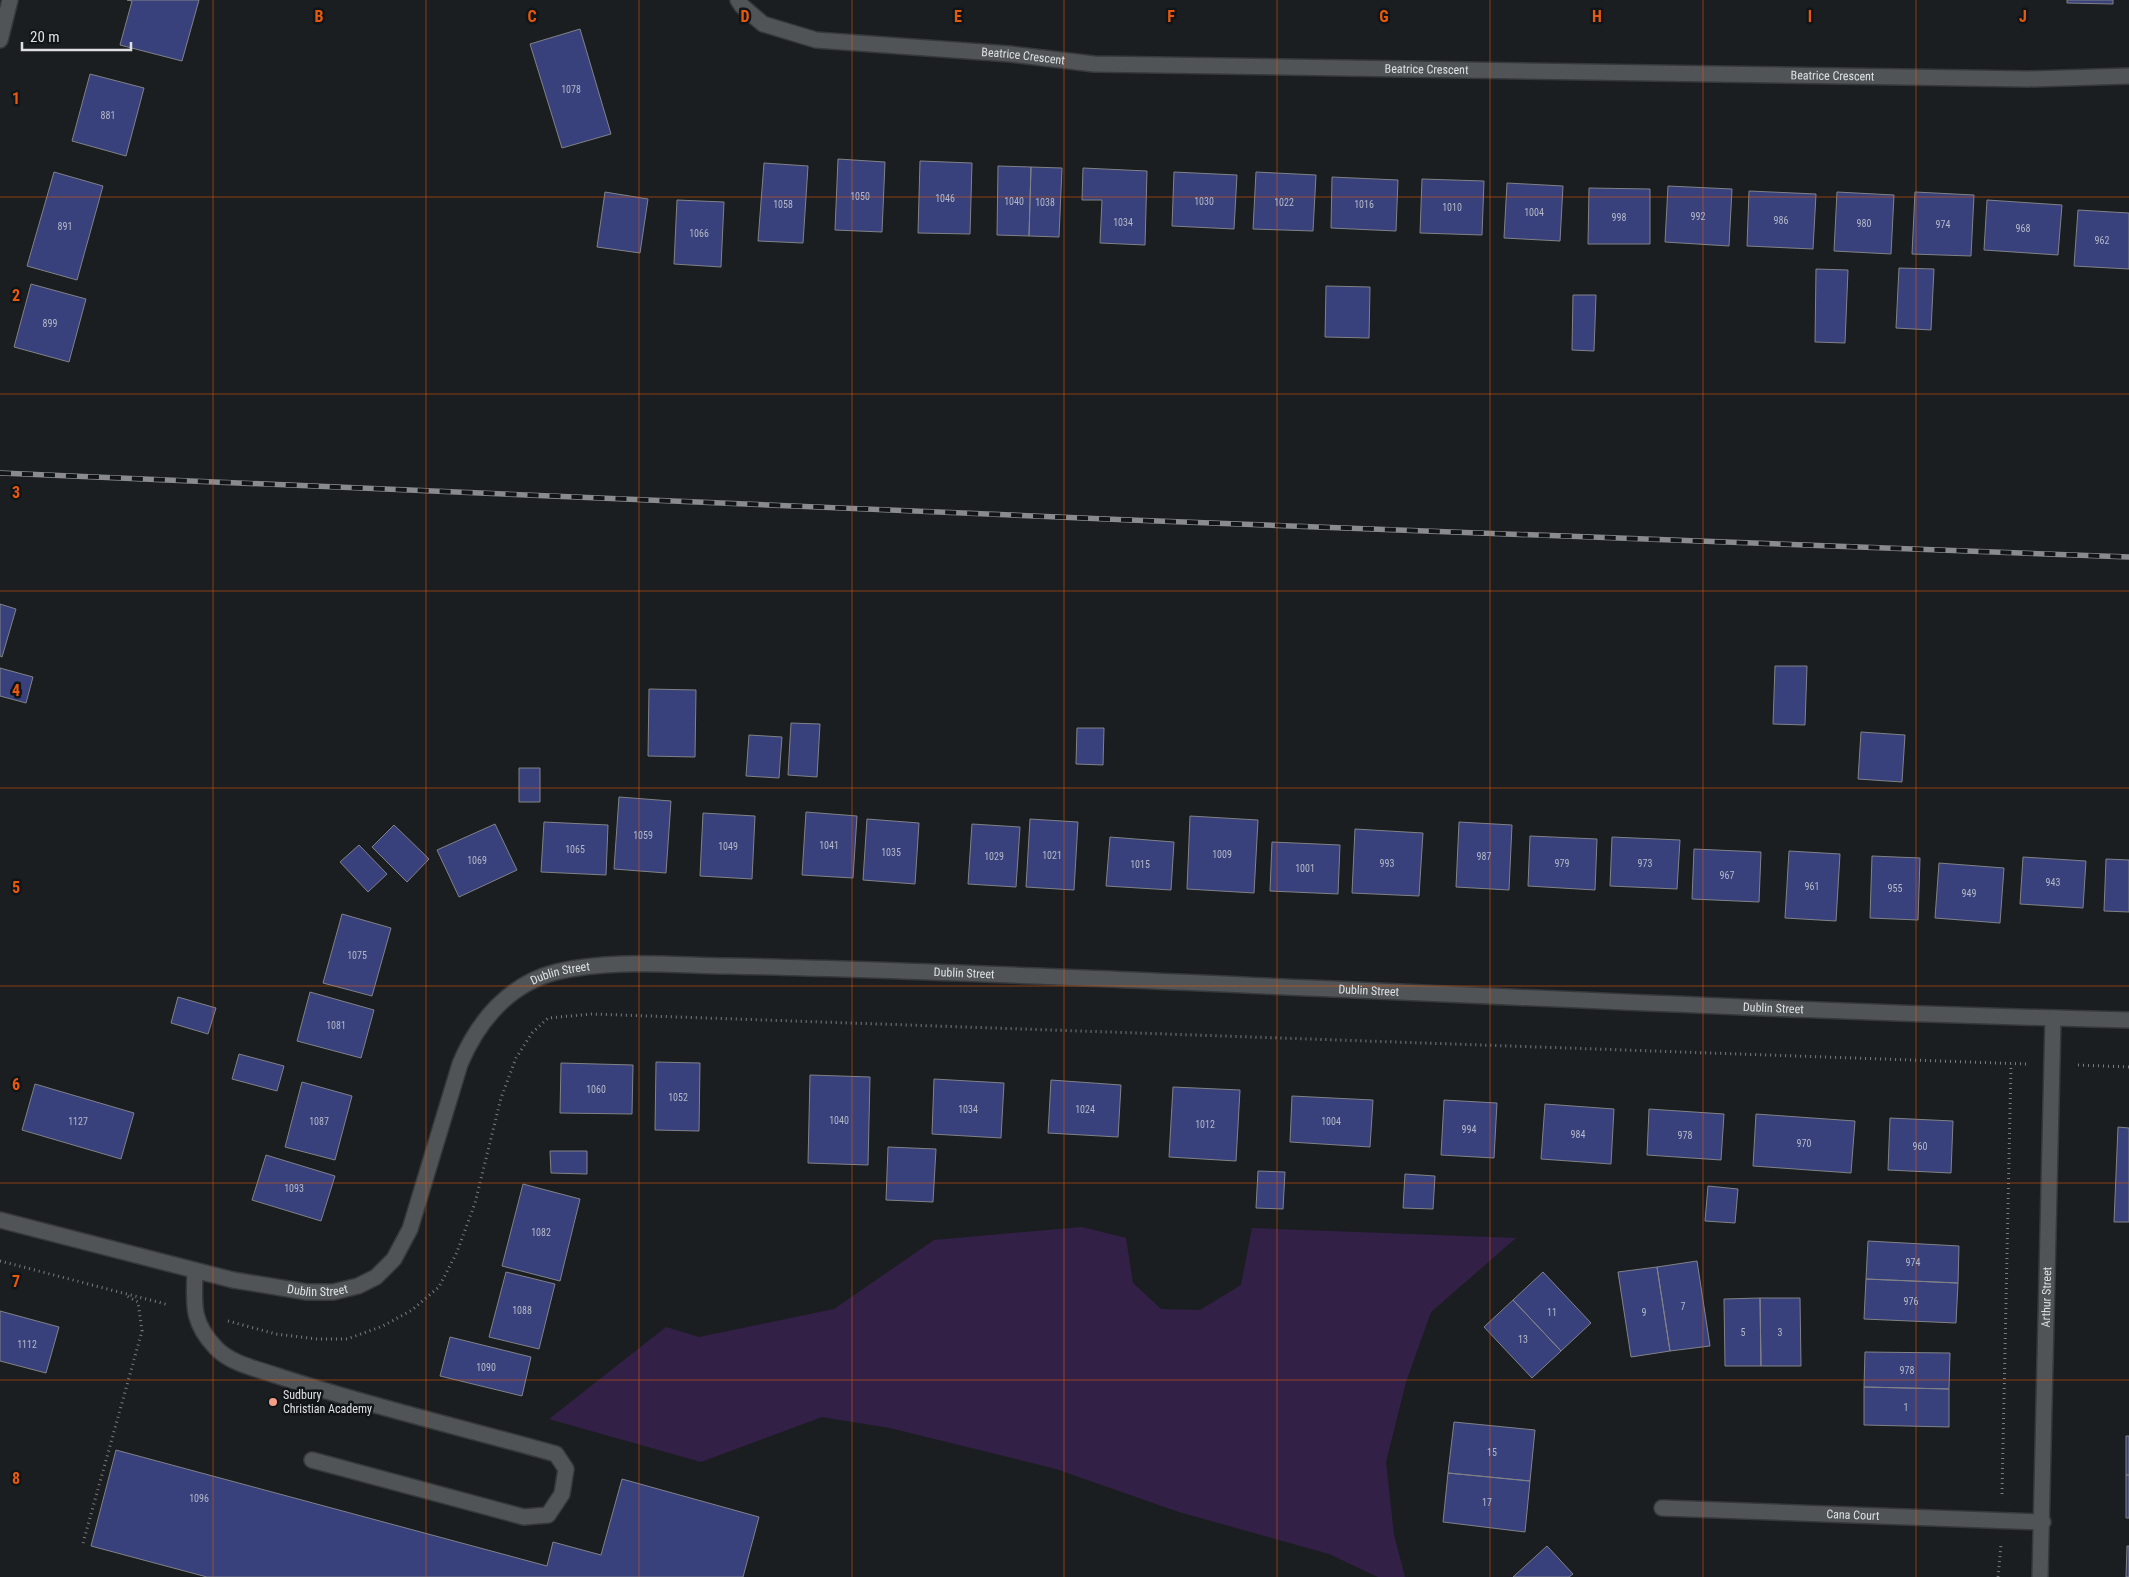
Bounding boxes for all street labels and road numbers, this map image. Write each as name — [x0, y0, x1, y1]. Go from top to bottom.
street label: Beatrice Crescent — [981, 45, 1066, 68]
street label: Beatrice Crescent — [1385, 62, 1469, 77]
street label: Beatrice Crescent — [1791, 68, 1875, 84]
street label: Dublin Street — [528, 959, 591, 988]
street label: Dublin Street — [933, 965, 995, 981]
street label: Dublin Street — [1338, 982, 1400, 999]
street label: Dublin Street — [1743, 1000, 1804, 1016]
street label: Arthur Street — [2039, 1266, 2054, 1328]
street label: Dublin Street — [286, 1282, 350, 1299]
street label: Cana Court — [1826, 1507, 1880, 1523]

